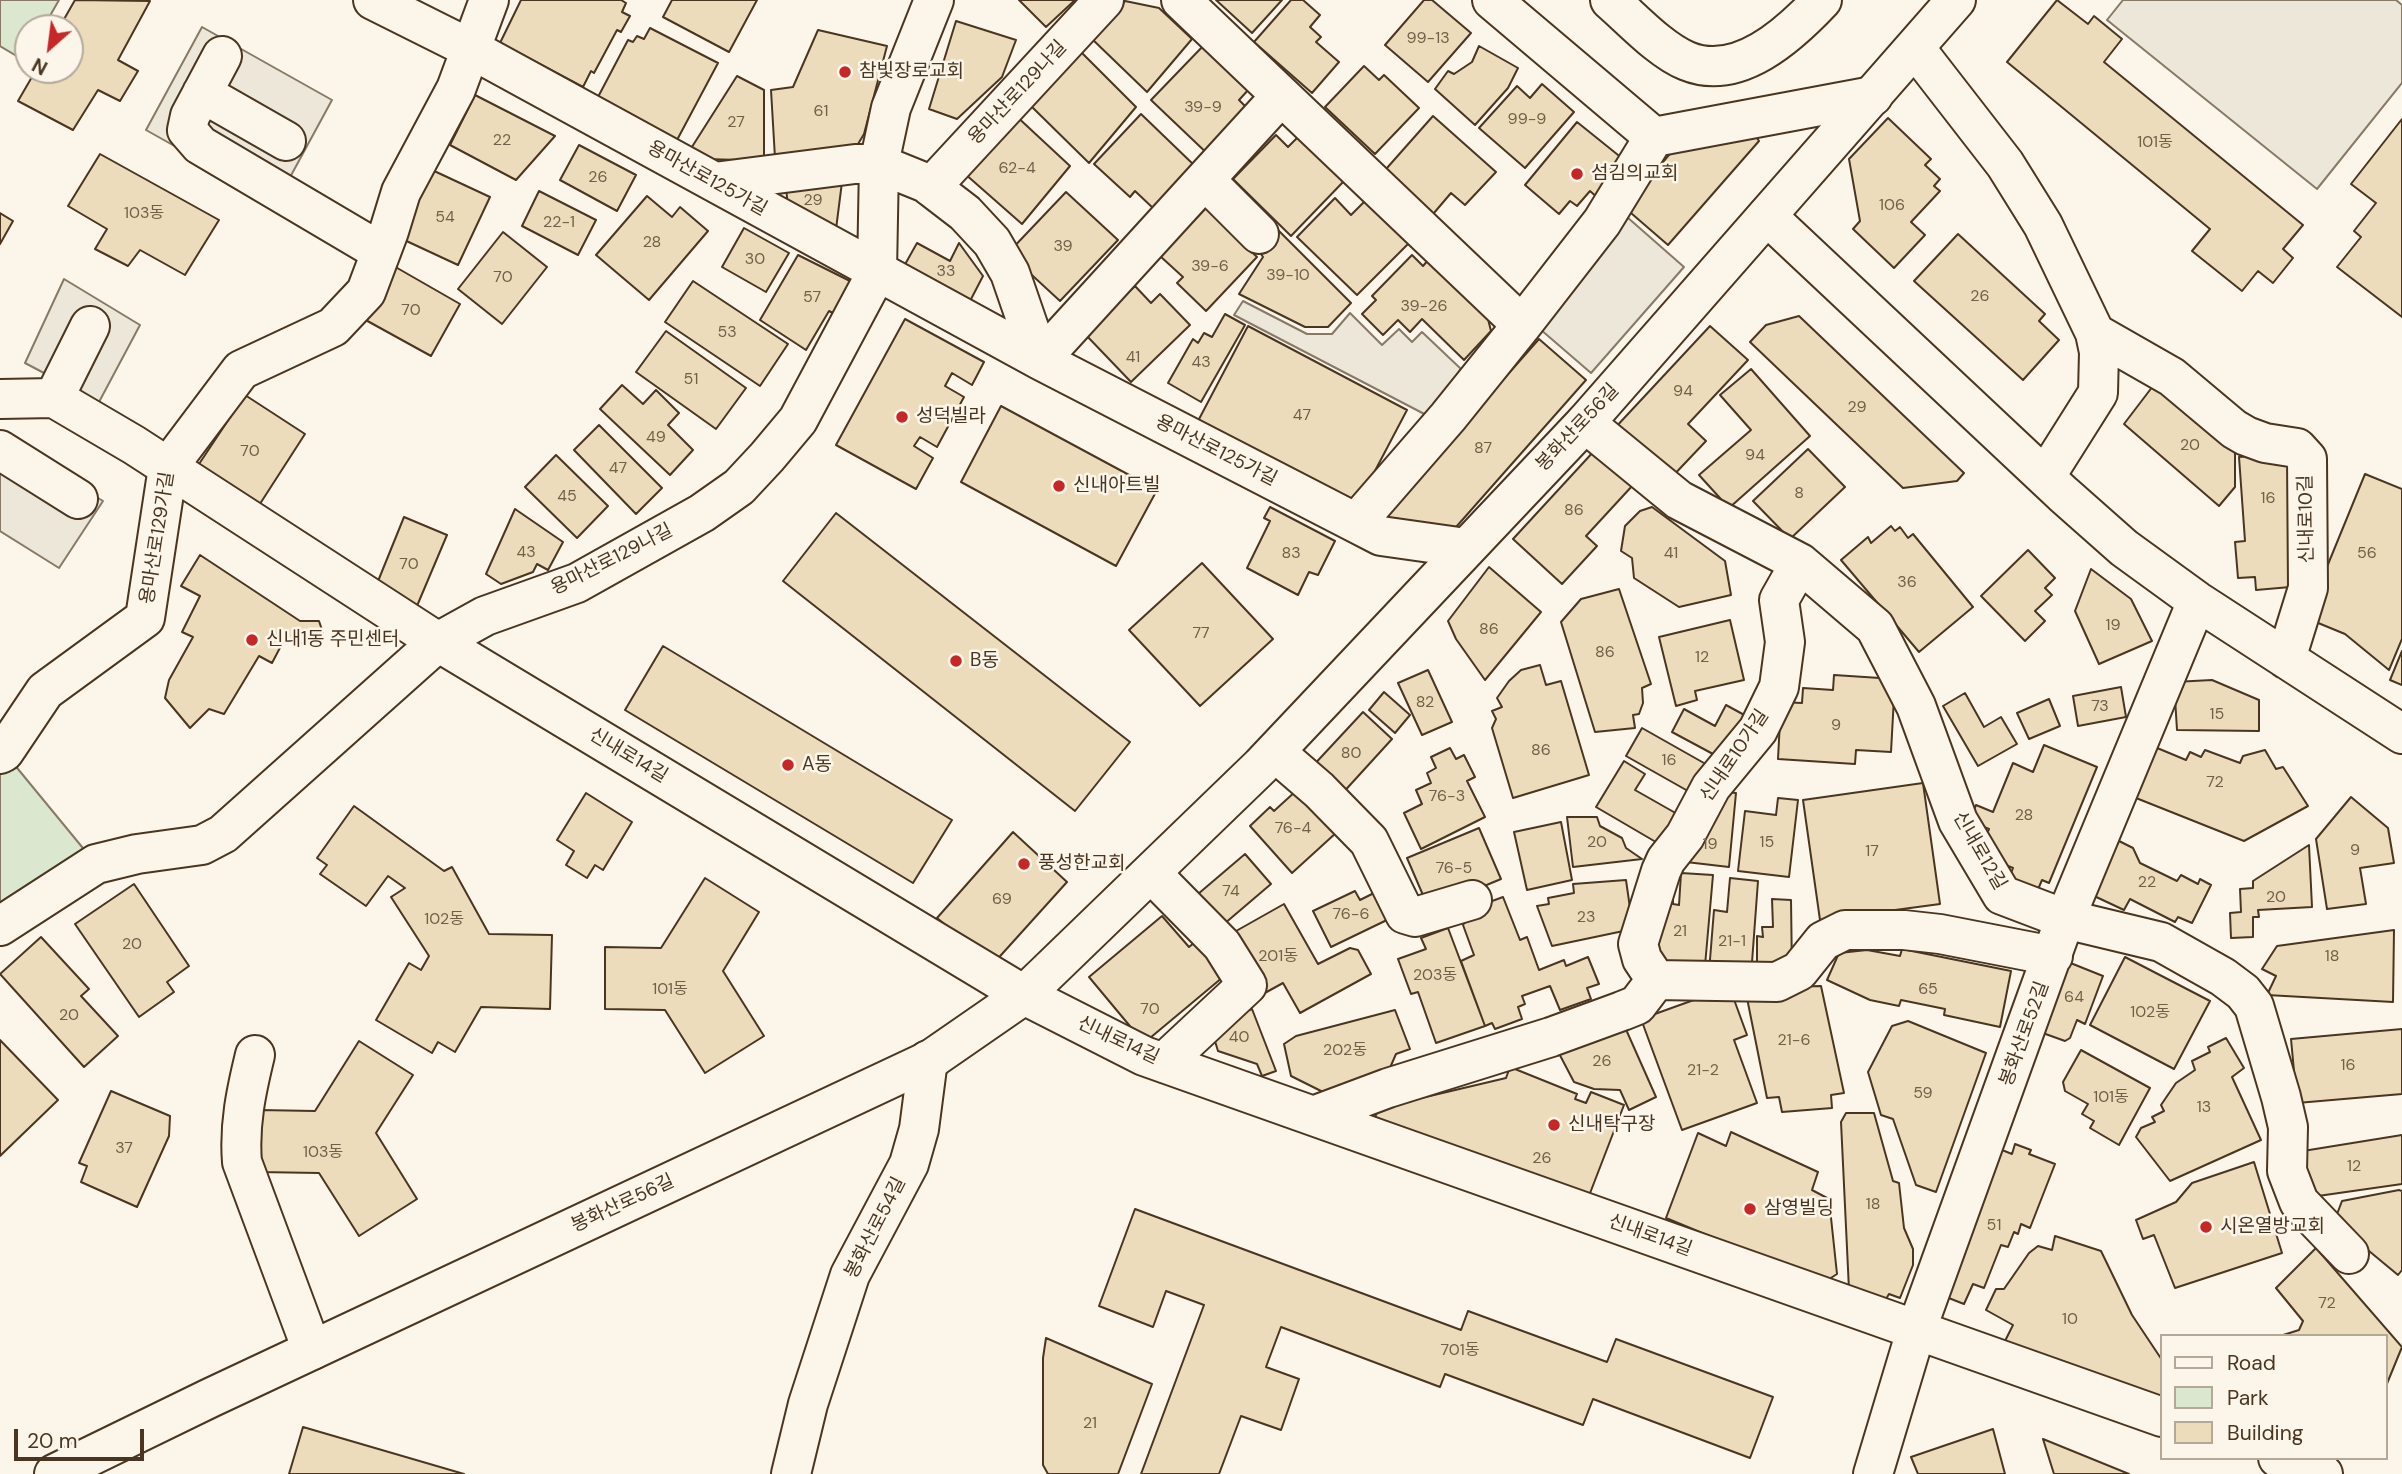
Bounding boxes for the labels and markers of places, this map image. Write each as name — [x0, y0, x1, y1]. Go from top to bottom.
place label: 참빛장로교회 — [859, 61, 964, 83]
marker: 참빛장로교회 — [837, 64, 853, 80]
place label: 섬김의교회 — [1591, 163, 1678, 185]
marker: 섬김의교회 — [1569, 166, 1585, 182]
place label: 성덕빌라 — [916, 406, 986, 428]
marker: 성덕빌라 — [894, 409, 910, 425]
place label: 신내아트빌 — [1073, 475, 1160, 497]
marker: 신내아트빌 — [1051, 478, 1067, 494]
place label: 신내1동 주민센터 — [266, 629, 399, 651]
marker: 신내1동 주민센터 — [244, 632, 260, 648]
place label: B동 — [970, 650, 999, 672]
marker: B동 — [948, 653, 964, 669]
place label: A동 — [802, 754, 832, 776]
marker: A동 — [780, 757, 796, 773]
place label: 풍성한교회 — [1038, 853, 1125, 875]
marker: 풍성한교회 — [1016, 856, 1032, 872]
place label: 신내탁구장 — [1568, 1114, 1655, 1136]
marker: 신내탁구장 — [1546, 1117, 1562, 1133]
place label: 삼영빌딩 — [1764, 1198, 1834, 1220]
marker: 삼영빌딩 — [1742, 1201, 1758, 1217]
place label: 시온열방교회 — [2220, 1216, 2325, 1238]
marker: 시온열방교회 — [2198, 1219, 2214, 1235]

